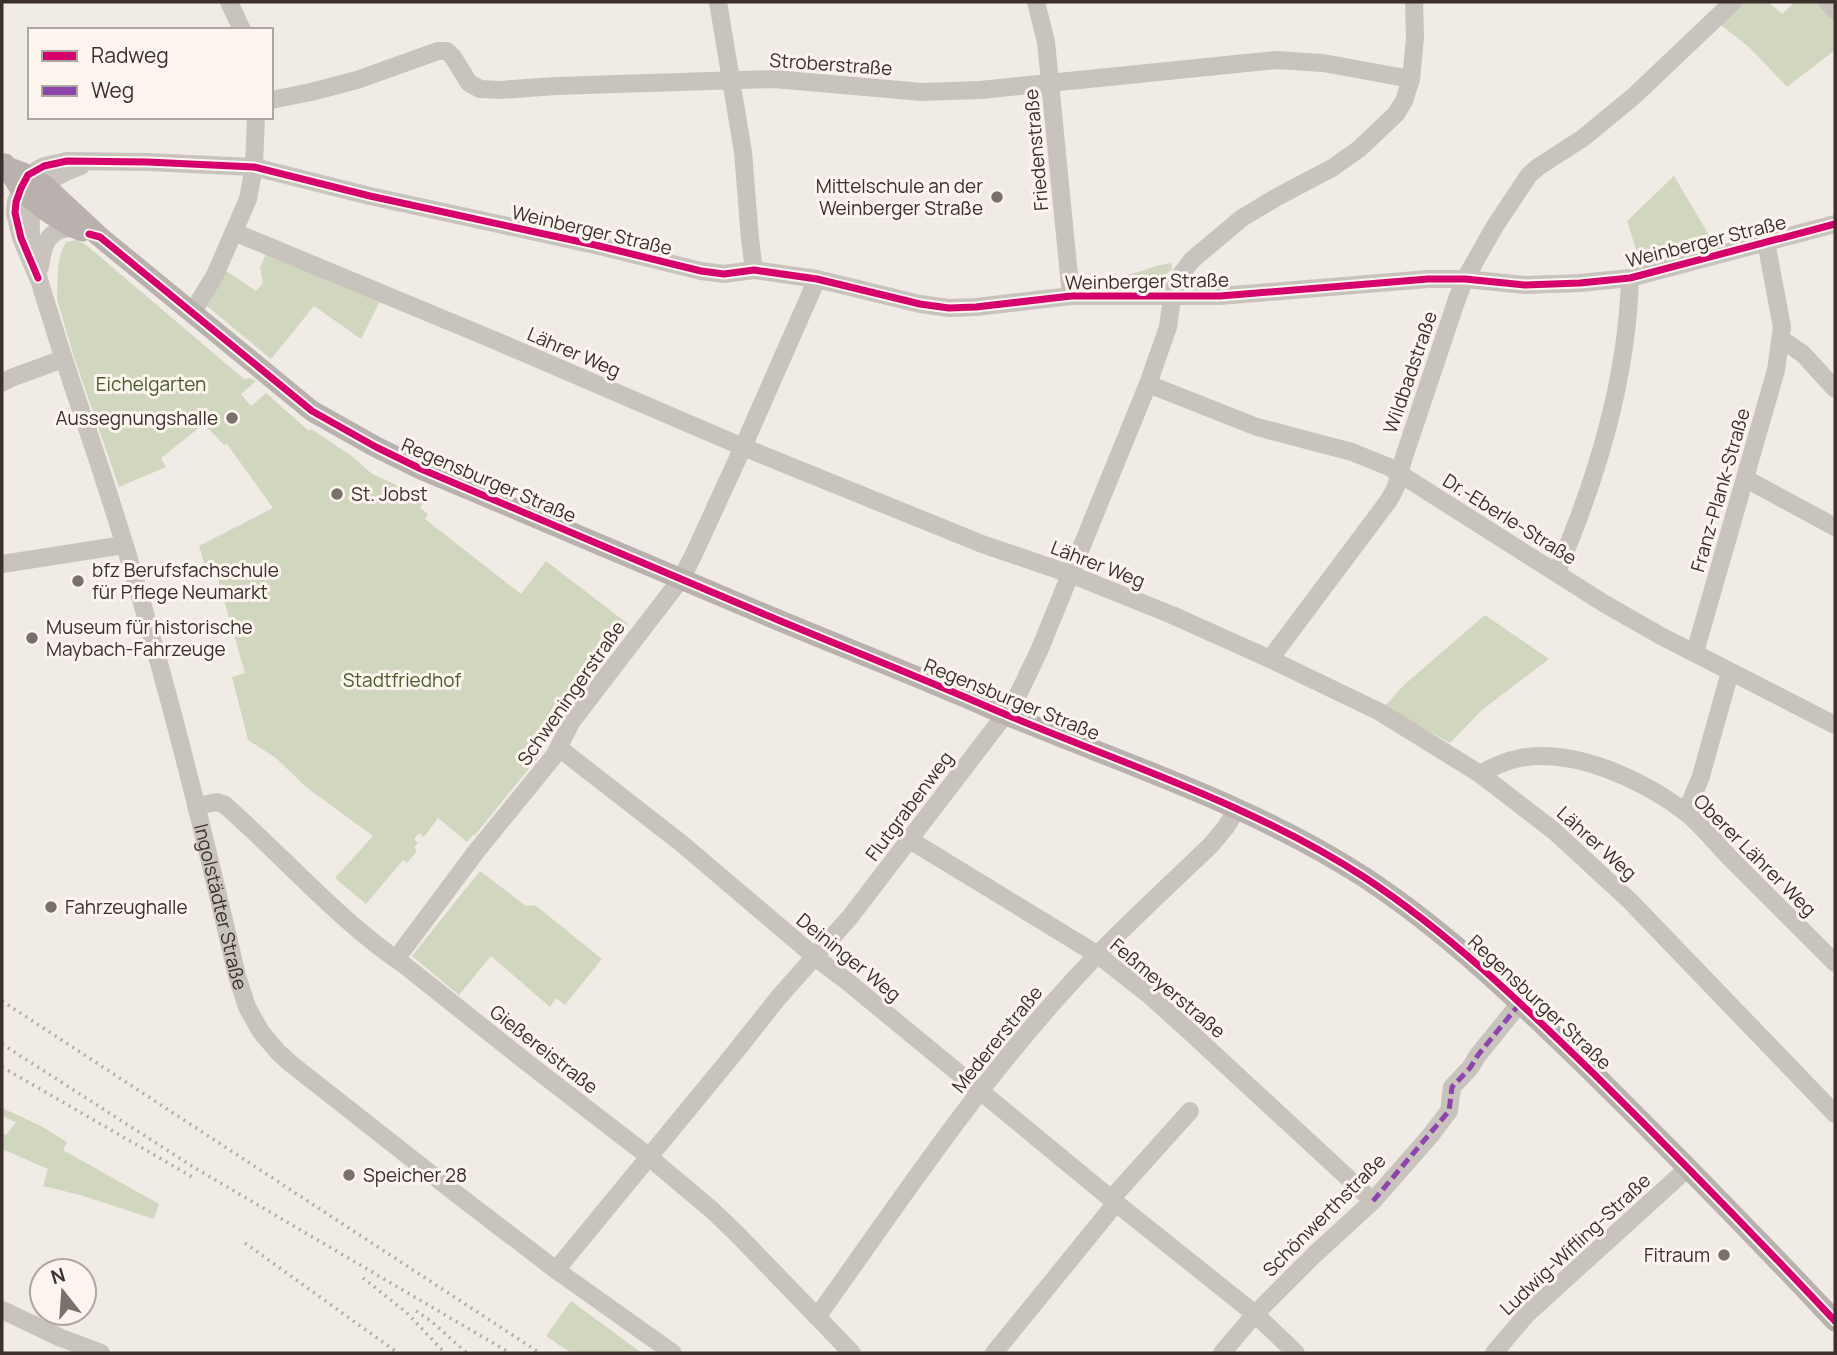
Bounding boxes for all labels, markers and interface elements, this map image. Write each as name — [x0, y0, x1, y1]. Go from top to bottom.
legend — [28, 28, 273, 119]
text: Radweg — [91, 41, 169, 69]
street label: Stroberstraße — [769, 47, 893, 81]
text: Weg — [91, 76, 134, 104]
street label: Friedenstraße — [1018, 88, 1054, 212]
place label: Mittelschule an der Weinberger Straße — [816, 173, 983, 221]
marker: Mittelschule an der Weinberger Straße — [989, 189, 1005, 205]
street label: Weinberger Straße — [509, 199, 675, 261]
street label: Weinberger Straße — [1623, 209, 1789, 273]
street label: Weinberger Straße — [1065, 267, 1229, 295]
street label: Wildbadstraße — [1377, 307, 1443, 437]
street label: Lährer Weg — [523, 321, 625, 383]
park label: Eichelgarten — [96, 371, 206, 397]
place label: Aussegnungshalle — [55, 405, 218, 431]
street label: Franz-Plank-Straße — [1684, 405, 1756, 575]
marker: Aussegnungshalle — [224, 410, 240, 426]
street label: Regensburger Straße — [398, 431, 580, 529]
street label: Dr.-Eberle-Straße — [1438, 467, 1582, 571]
place label: St. Jobst — [351, 481, 428, 507]
marker: St. Jobst — [329, 486, 345, 502]
street label: Lährer Weg — [1047, 534, 1149, 594]
place label: bfz Berufsfachschule für Pflege Neumarkt — [92, 557, 279, 605]
marker: bfz Berufsfachschule für Pflege Neumarkt — [70, 573, 86, 589]
place label: Museum für historische Maybach-Fahrzeuge — [46, 614, 253, 662]
street label: Schweningerstraße — [511, 615, 631, 771]
marker: Museum für historische Maybach-Fahrzeuge — [24, 630, 40, 646]
street label: Regensburger Straße — [920, 652, 1104, 746]
park label: Stadtfriedhof — [343, 667, 461, 693]
street label: Flutgrabenweg — [859, 746, 959, 866]
street label: Oberer Lährer Weg — [1688, 788, 1822, 922]
street label: Lährer Weg — [1552, 800, 1642, 886]
street label: Ingolstädter Straße — [188, 821, 254, 993]
place label: Fahrzeughalle — [65, 894, 188, 920]
marker: Fahrzeughalle — [43, 899, 59, 915]
street label: Deininger Weg — [791, 907, 907, 1007]
street label: Regensburger Straße — [1463, 929, 1617, 1075]
street label: Feßmeyerstraße — [1105, 932, 1231, 1044]
street label: Medererstraße — [946, 980, 1048, 1098]
street label: Gießereistraße — [484, 999, 604, 1099]
street label: Schönwerthstraße — [1257, 1148, 1391, 1282]
place label: Speicher 28 — [363, 1162, 467, 1188]
marker: Speicher 28 — [341, 1167, 357, 1183]
street label: Ludwig-Wifling-Straße — [1494, 1167, 1656, 1321]
place label: Fitraum — [1644, 1242, 1710, 1268]
marker: Fitraum — [1716, 1247, 1732, 1263]
north arrow — [28, 1257, 98, 1327]
text: N — [48, 1261, 68, 1290]

